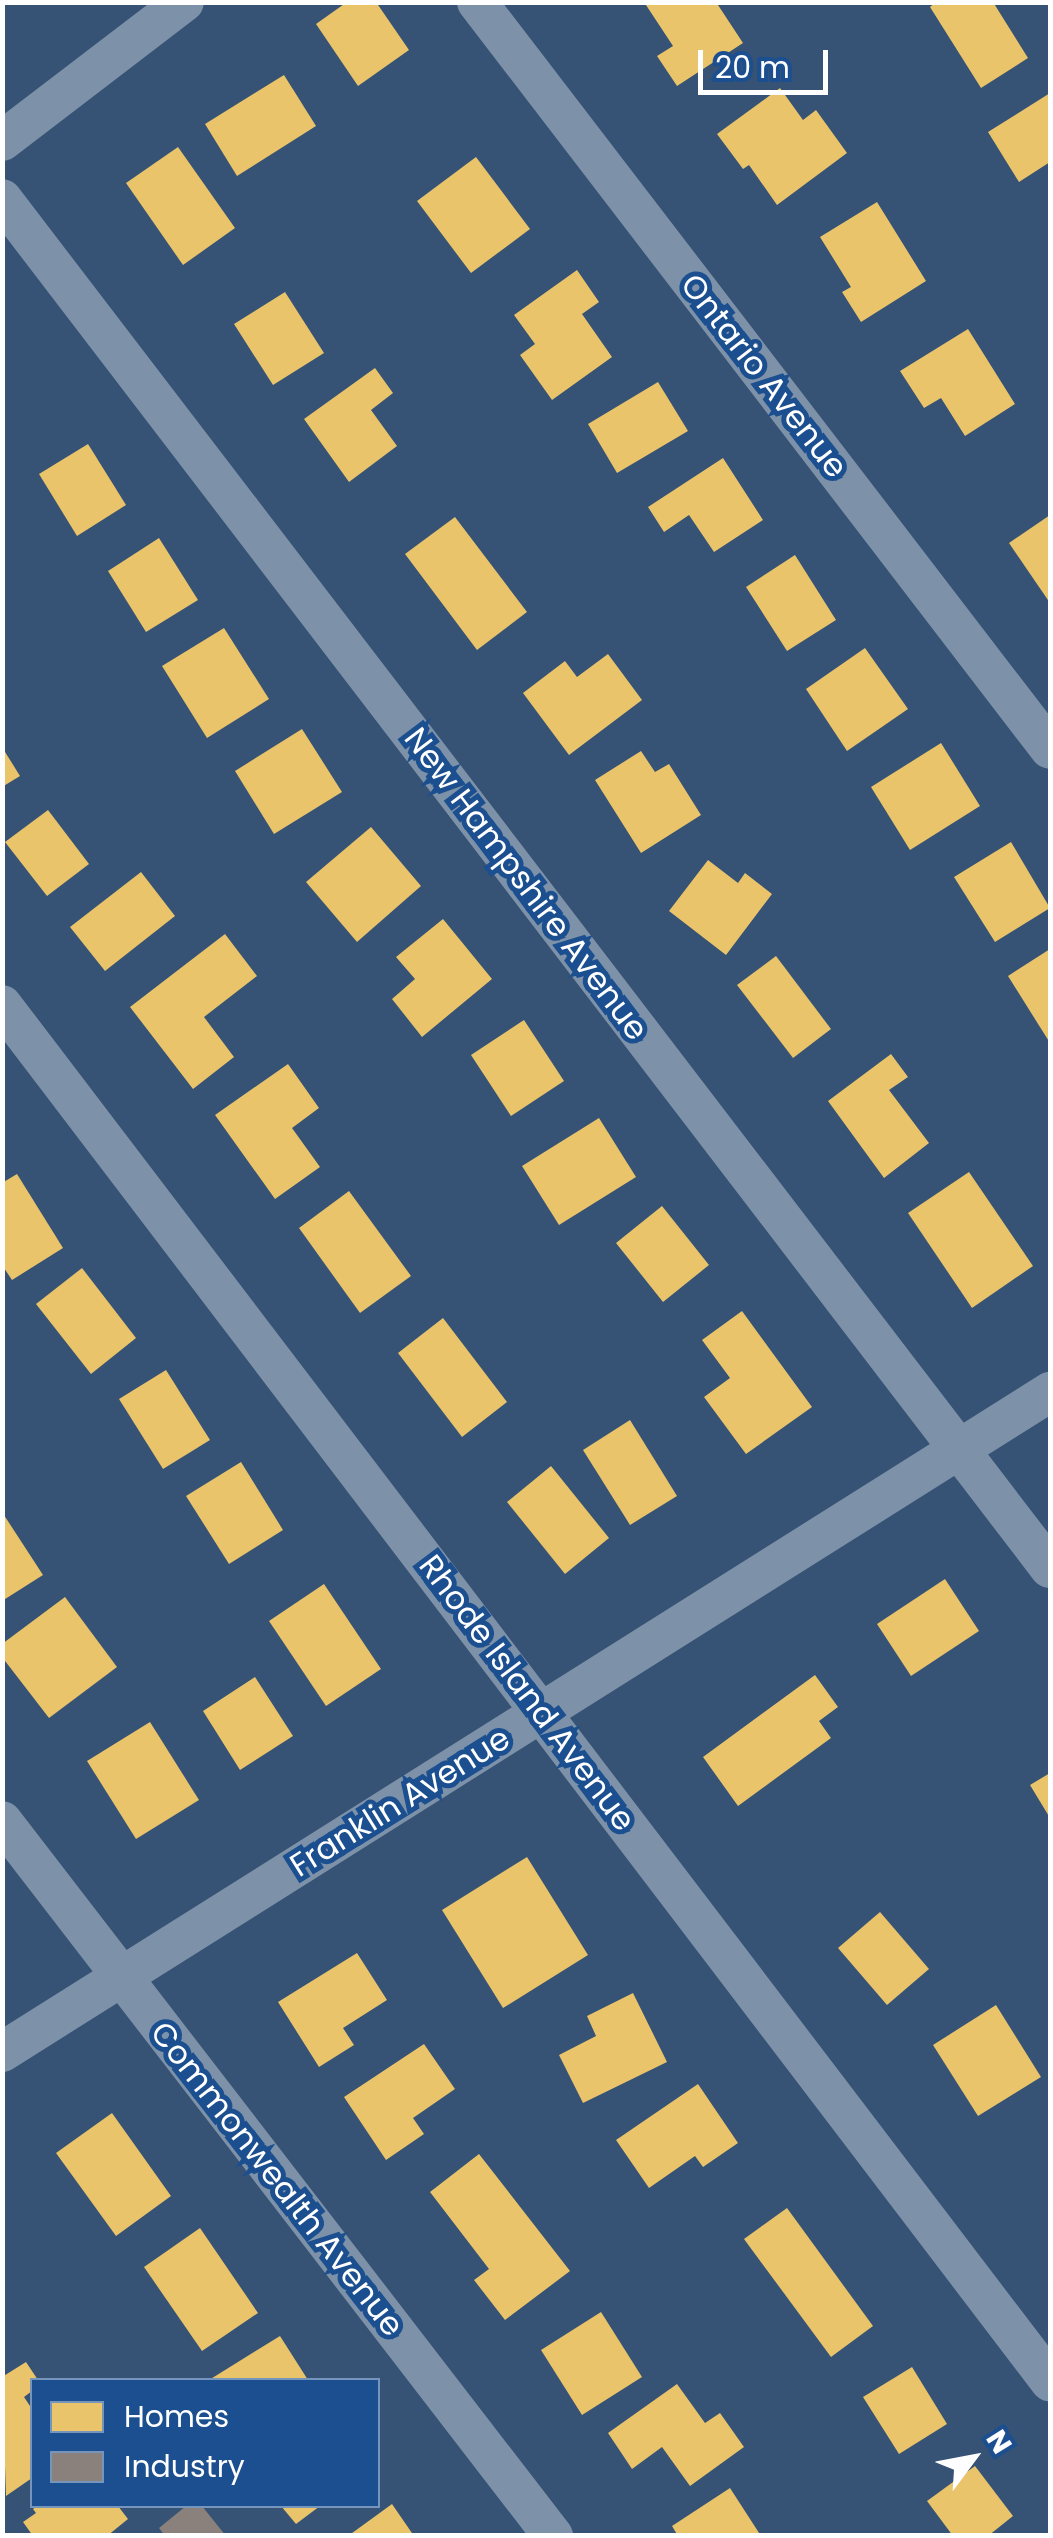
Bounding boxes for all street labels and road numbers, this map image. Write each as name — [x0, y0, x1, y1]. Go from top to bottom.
street label: Ontario Avenue — [673, 267, 855, 485]
street label: New Hampshire Avenue — [396, 720, 656, 1048]
street label: Rhode Island Avenue — [411, 1548, 643, 1838]
street label: Franklin Avenue — [283, 1719, 517, 1885]
street label: Commonwealth Avenue — [142, 2014, 412, 2344]

